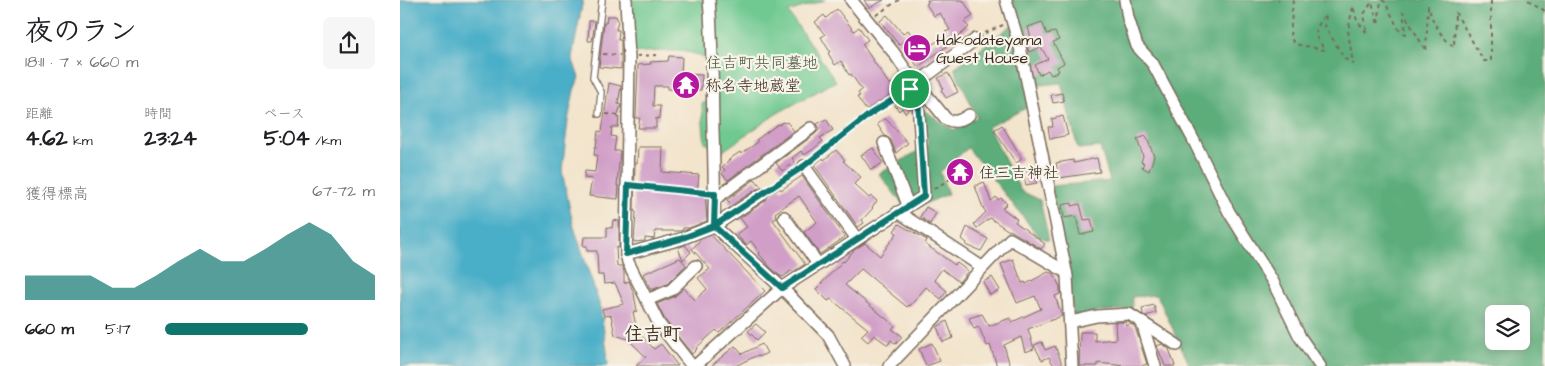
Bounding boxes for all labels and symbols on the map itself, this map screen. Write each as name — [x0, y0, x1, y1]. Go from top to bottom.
place label: Hakodateyama Guest House — [936, 29, 1042, 69]
hotel icon: Hakodateyama Guest House — [902, 33, 932, 63]
park label: 住吉町共同墓地 — [706, 52, 818, 74]
pin — [889, 68, 931, 110]
temple icon: 称名寺地蔵堂 — [671, 70, 701, 100]
place label: 称名寺地蔵堂 — [705, 75, 801, 97]
temple icon: 住三吉神社 — [945, 157, 975, 187]
place label: 住三吉神社 — [979, 162, 1059, 184]
district label: 住吉町 — [624, 321, 682, 348]

